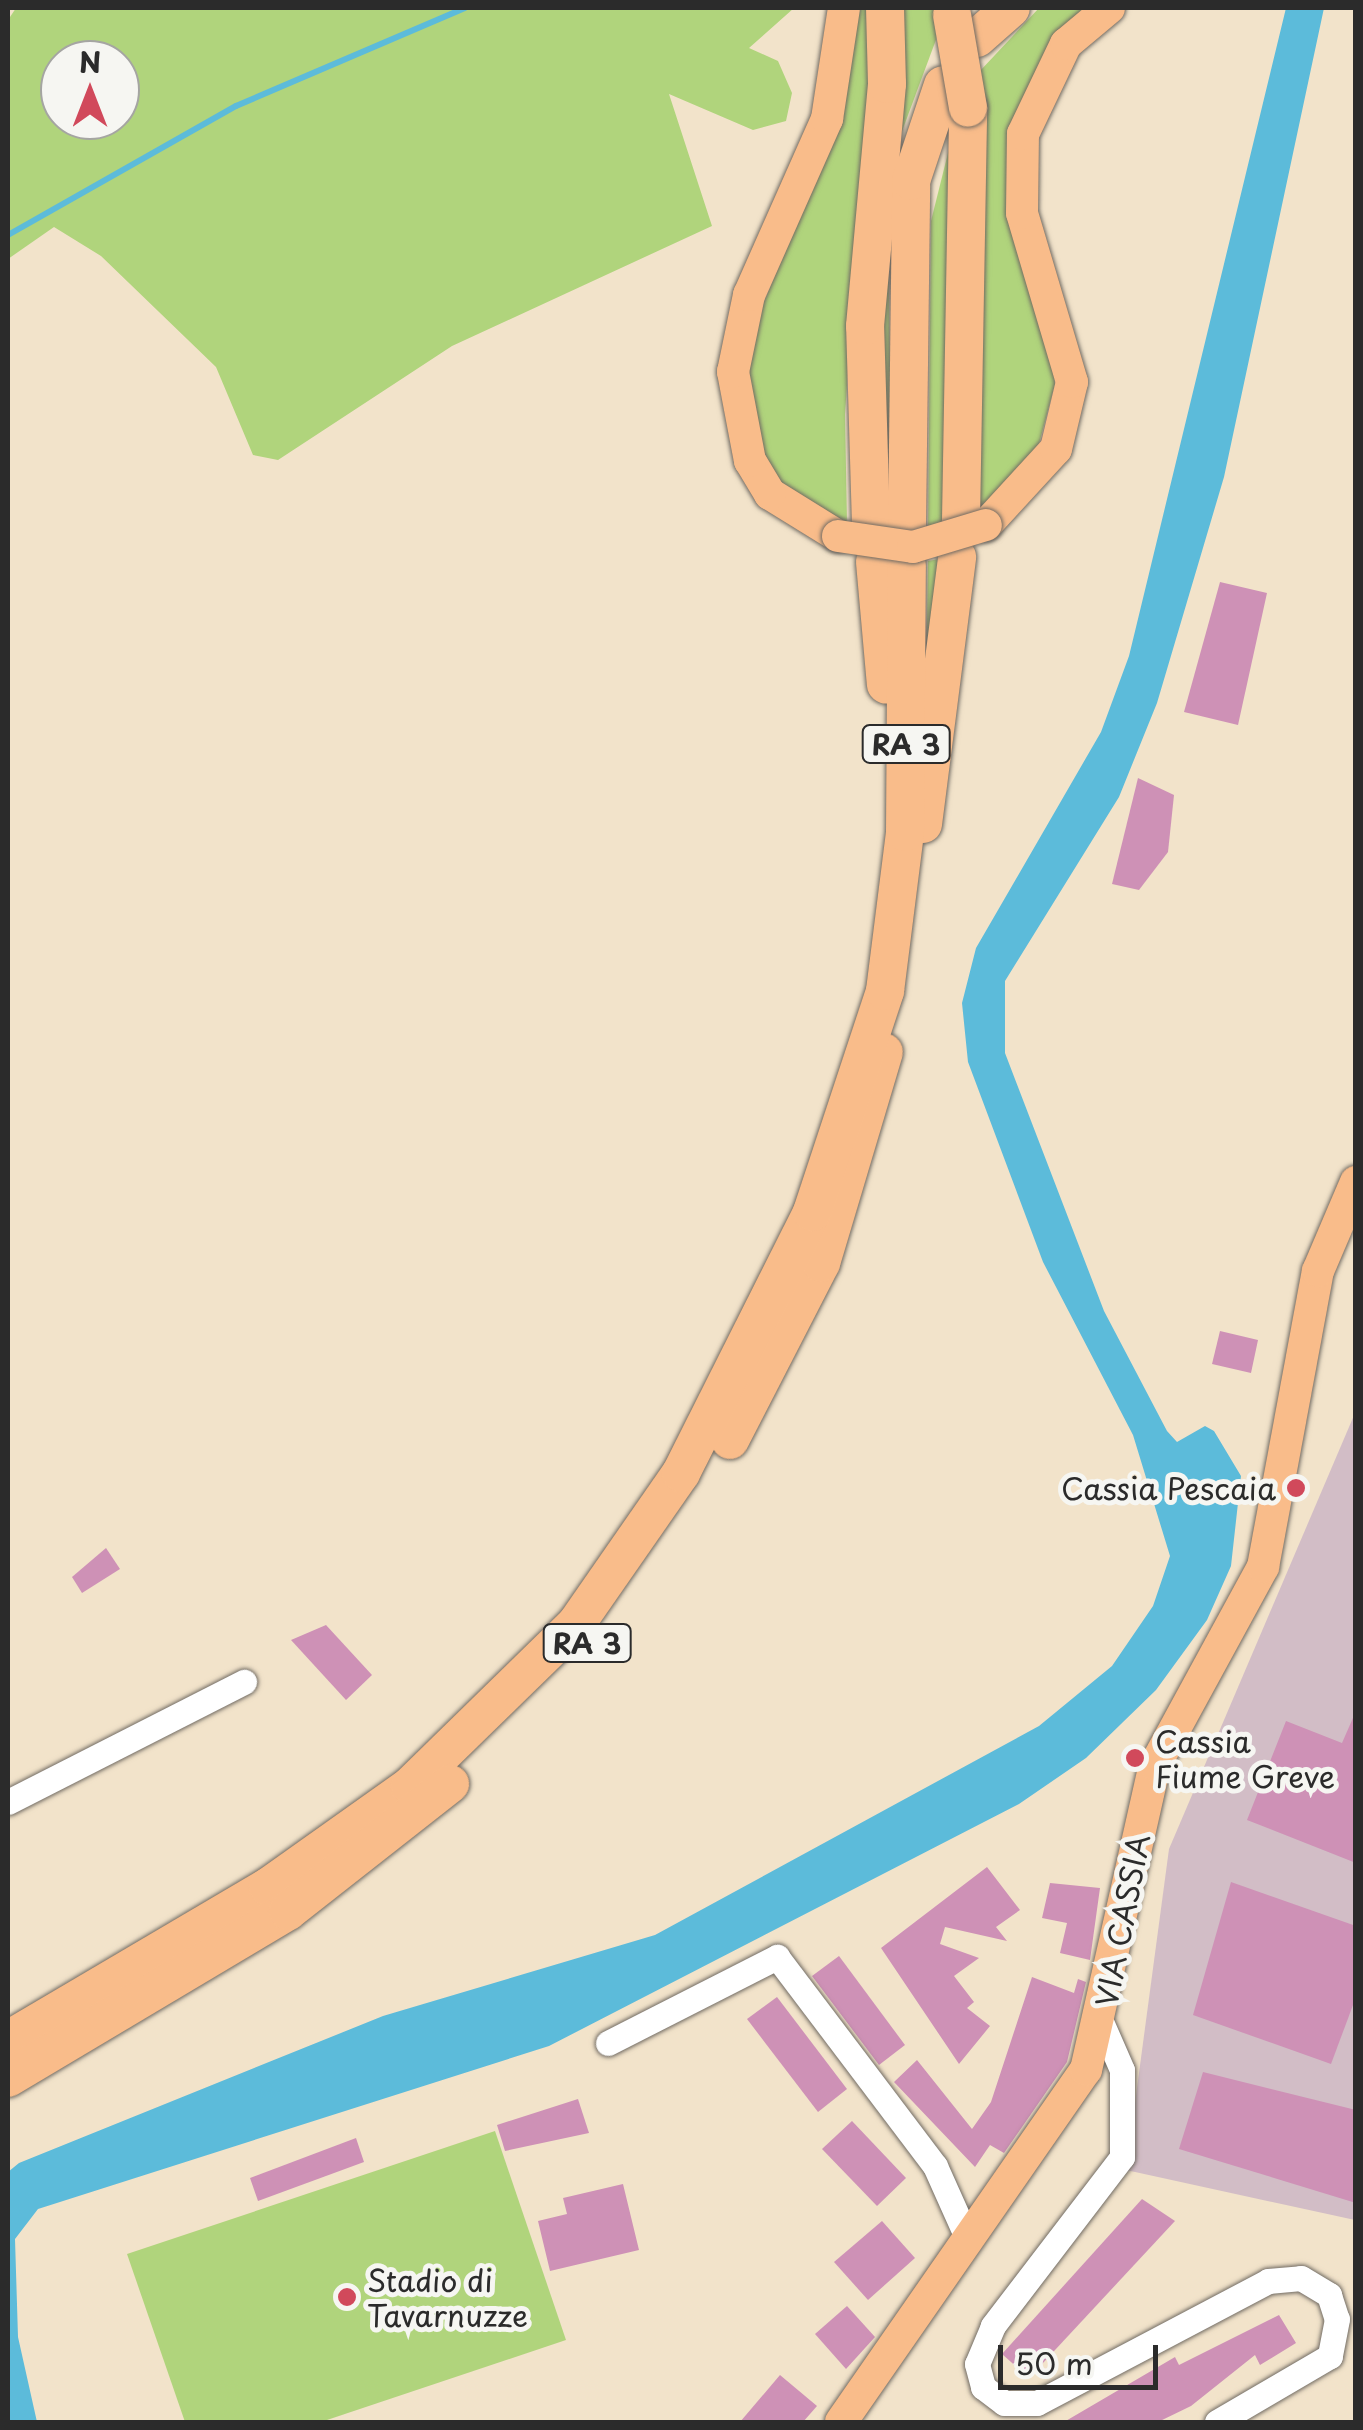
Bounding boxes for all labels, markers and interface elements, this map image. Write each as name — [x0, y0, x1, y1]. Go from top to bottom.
north arrow — [40, 40, 140, 140]
text: N — [79, 40, 101, 83]
road number: RA 3 — [861, 721, 951, 767]
place label: Cassia Pescaia — [1060, 1470, 1276, 1506]
marker: Cassia Pescaia — [1285, 1477, 1307, 1499]
road number: RA 3 — [542, 1620, 632, 1666]
place label: Cassia Fiume Greve — [1155, 1723, 1335, 1794]
marker: Cassia Fiume Greve — [1124, 1747, 1146, 1769]
street label: VIA CASSIA — [1087, 1829, 1157, 2011]
place label: Stadio di Tavarnuzze — [367, 2262, 528, 2332]
marker: Stadio di Tavarnuzze — [336, 2286, 358, 2308]
scale bar — [1003, 2325, 1163, 2387]
text: 50 m — [1015, 2340, 1093, 2385]

